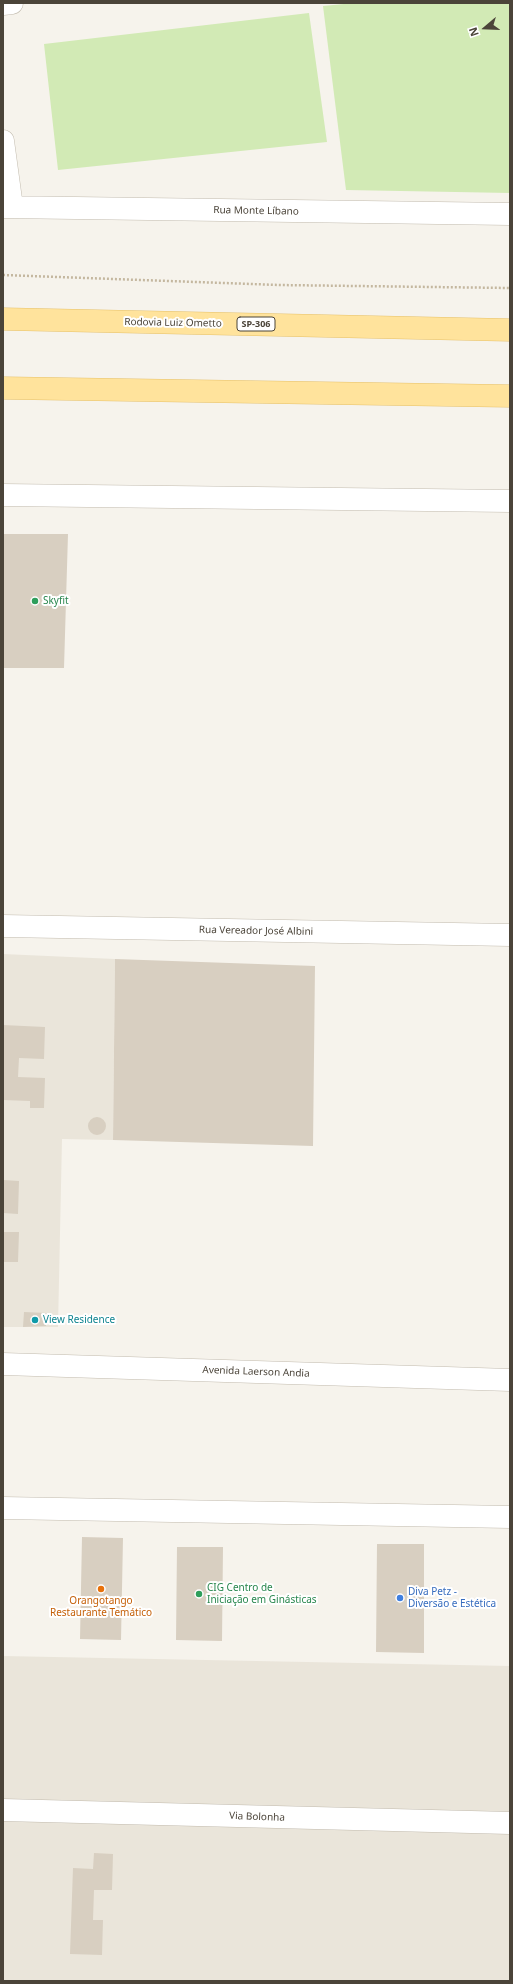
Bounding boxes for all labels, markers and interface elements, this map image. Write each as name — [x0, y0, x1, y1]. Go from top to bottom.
north arrow — [465, 8, 505, 48]
text: N — [465, 25, 482, 39]
street label: Rua Monte Líbano — [213, 204, 299, 218]
street label: Rodovia Luiz Ometto — [124, 316, 222, 330]
road number: SP-306 — [237, 317, 275, 331]
place label: Skyfit — [43, 595, 69, 607]
marker: Skyfit — [30, 596, 40, 606]
street label: Rua Vereador José Albini — [199, 924, 313, 938]
place label: View Residence — [43, 1314, 115, 1326]
marker: View Residence — [30, 1315, 40, 1325]
street label: Avenida Laerson Andia — [202, 1364, 310, 1380]
place label: CIG Centro de Iniciação em Ginásticas — [207, 1582, 317, 1606]
marker: Orangotango Restaurante Temático — [96, 1584, 106, 1594]
place label: Diva Petz - Diversão e Estética — [408, 1586, 496, 1610]
marker: CIG Centro de Iniciação em Ginásticas — [194, 1589, 204, 1599]
marker: Diva Petz - Diversão e Estética — [395, 1593, 405, 1603]
place label: Orangotango Restaurante Temático — [50, 1595, 152, 1618]
street label: Via Bolonha — [229, 1810, 285, 1824]

